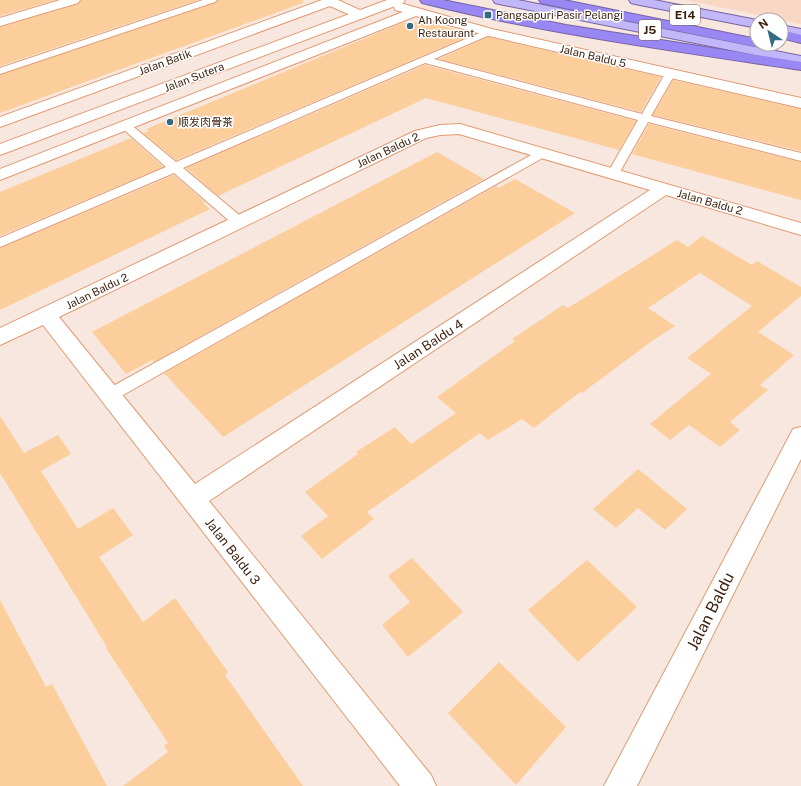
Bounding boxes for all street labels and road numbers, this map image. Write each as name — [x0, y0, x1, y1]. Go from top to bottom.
road number: E14 — [670, 5, 700, 25]
road number: J5 — [639, 20, 661, 40]
street label: Jalan Baldu 5 — [559, 43, 627, 69]
street label: Jalan Batik — [137, 47, 193, 77]
street label: Jalan Sutera — [162, 60, 226, 94]
street label: Jalan Baldu 2 — [355, 130, 421, 170]
street label: Jalan Baldu 2 — [676, 187, 744, 217]
street label: Jalan Baldu 2 — [64, 271, 130, 311]
street label: Jalan Baldu 4 — [391, 316, 466, 373]
street label: Jalan Baldu 3 — [202, 515, 263, 588]
street label: Jalan Baldu — [683, 569, 738, 653]

